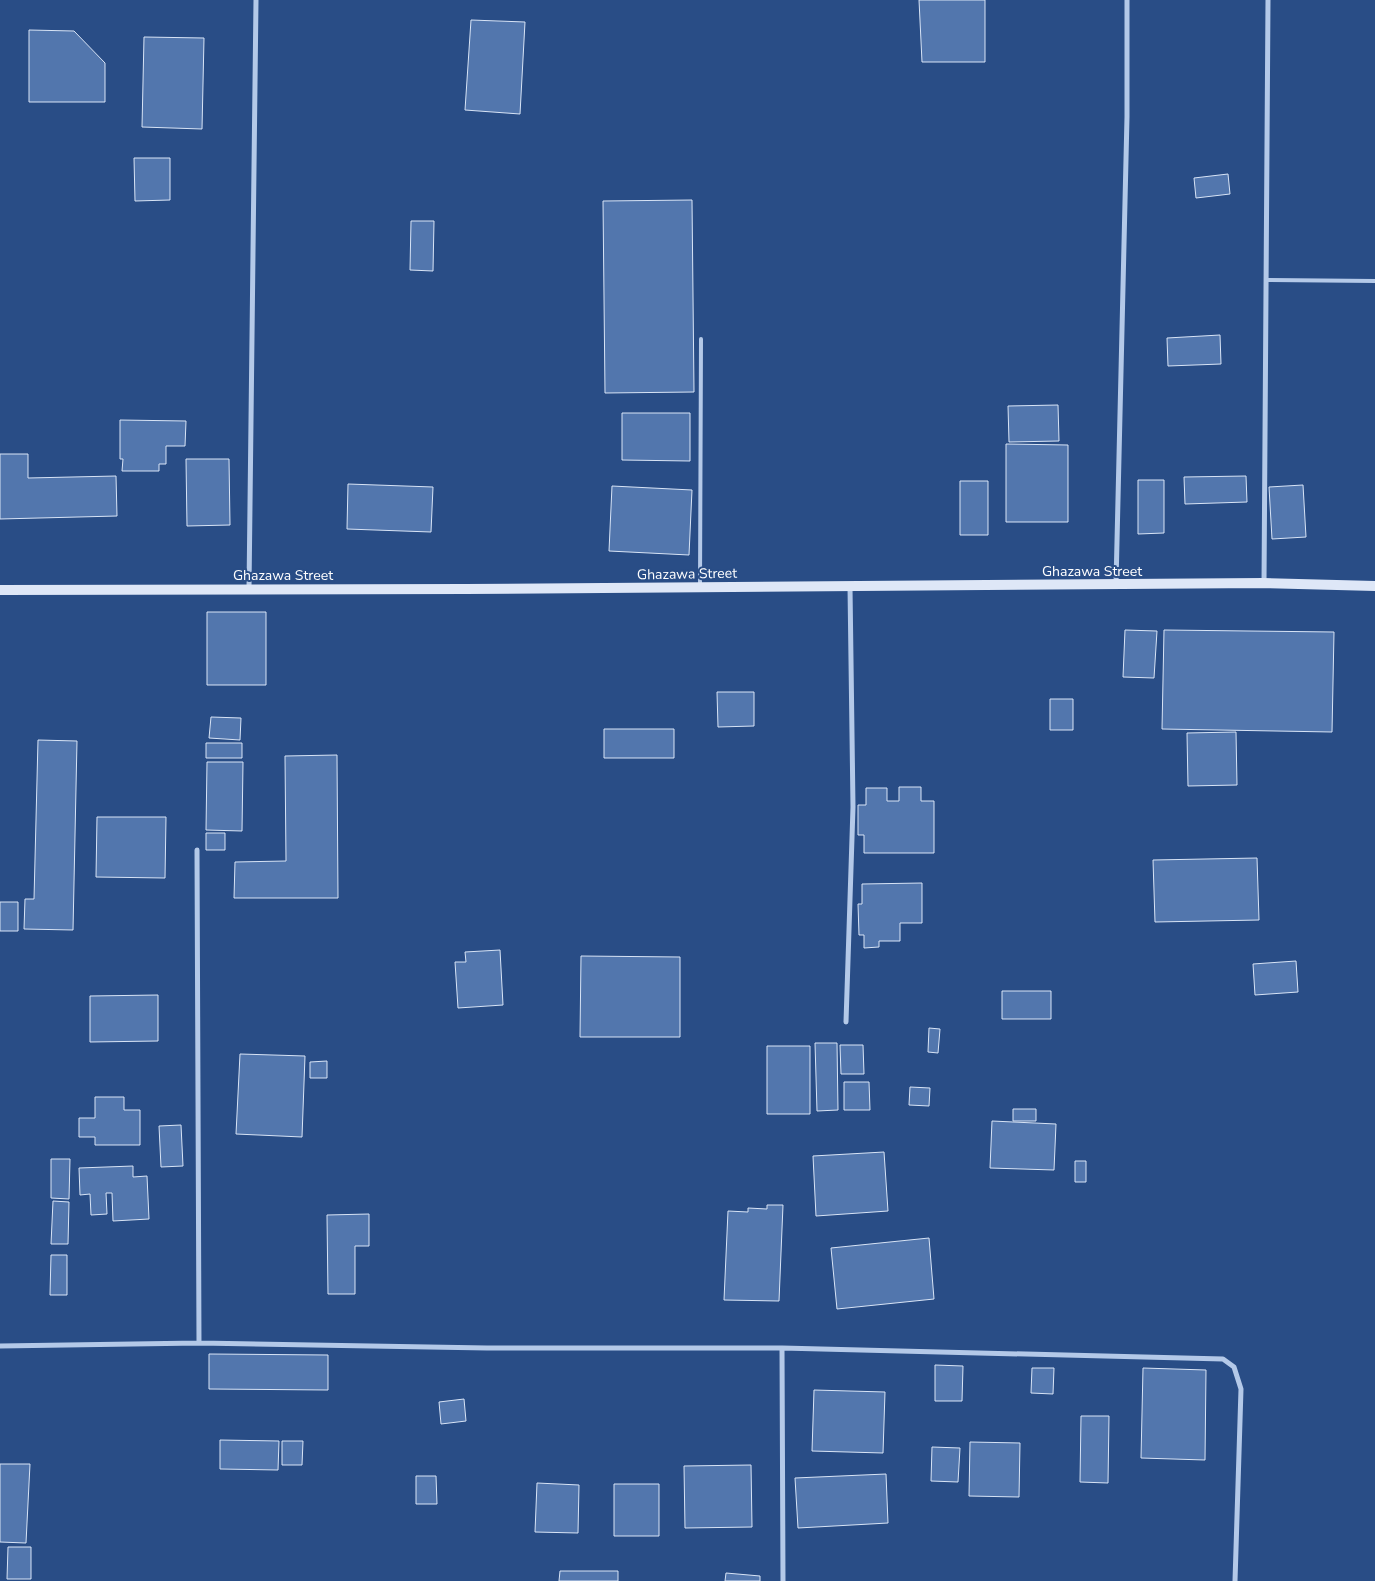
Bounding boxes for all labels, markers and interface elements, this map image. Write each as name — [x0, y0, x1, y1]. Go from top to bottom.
street label: Ghazawa Street — [1042, 562, 1142, 581]
street label: Ghazawa Street — [637, 564, 737, 584]
street label: Ghazawa Street — [233, 566, 333, 585]

